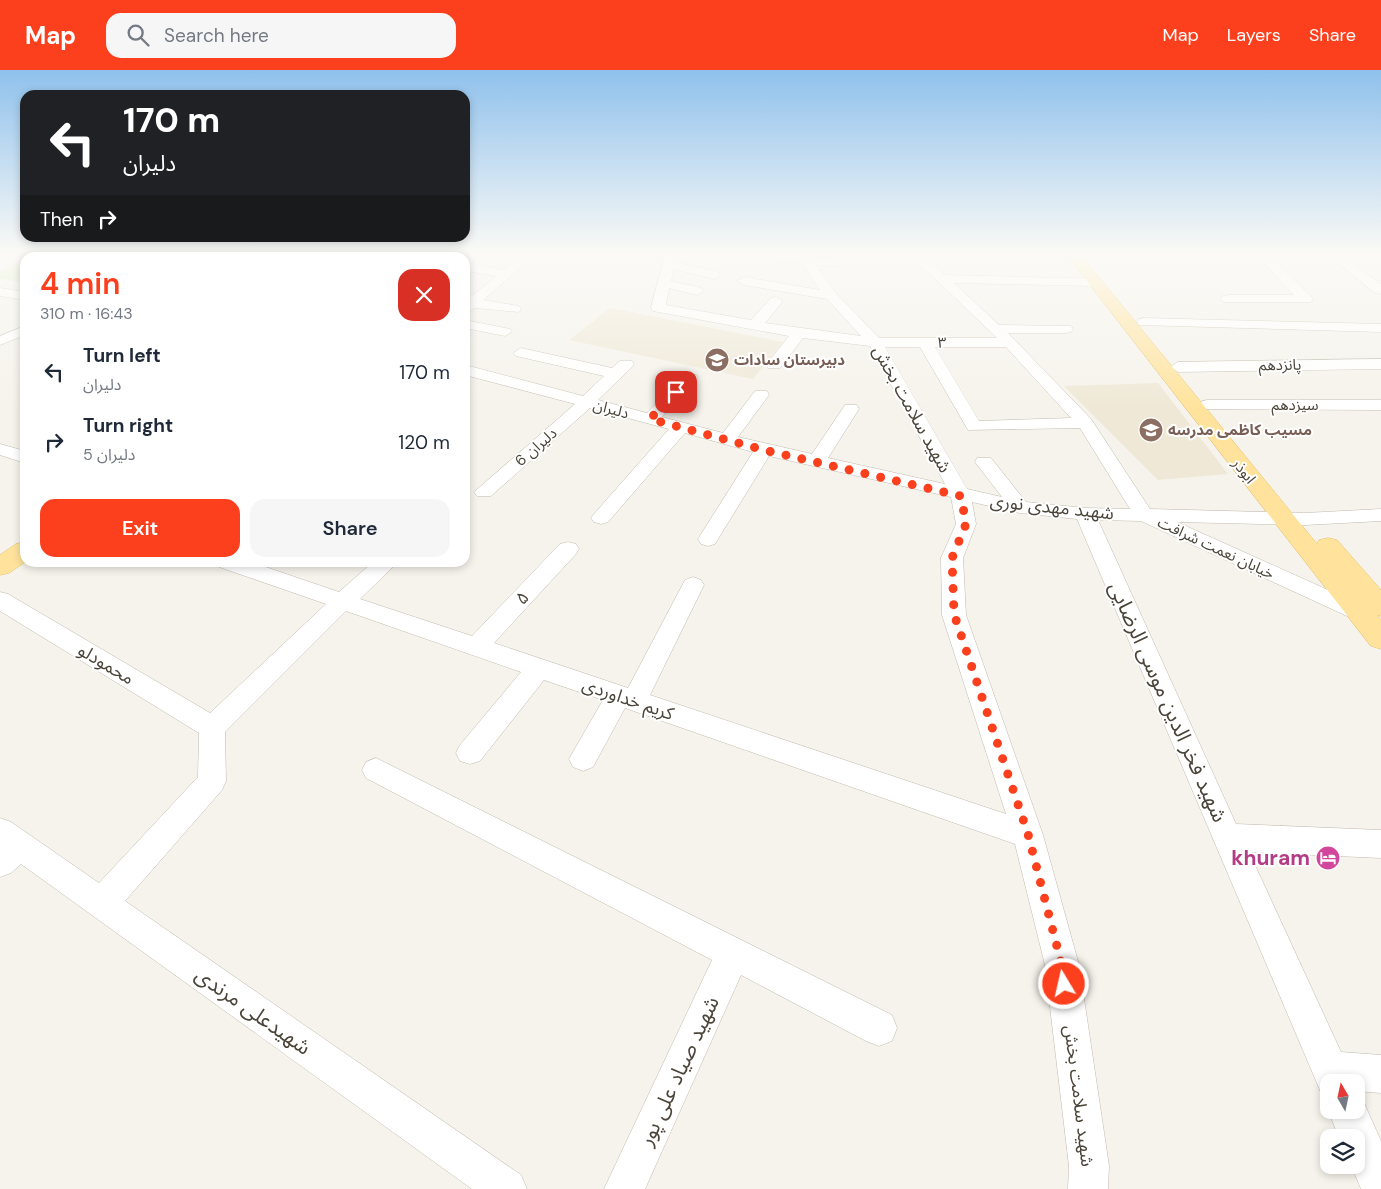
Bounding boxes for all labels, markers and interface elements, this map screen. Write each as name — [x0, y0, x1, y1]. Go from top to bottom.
search box — [106, 13, 456, 58]
text: Map — [25, 20, 76, 51]
icon: search — [124, 21, 152, 49]
text: Search here — [164, 23, 269, 48]
text: Map — [1163, 23, 1199, 47]
text: Layers — [1227, 23, 1281, 47]
text: Share — [1309, 23, 1356, 47]
text: 170 m — [123, 97, 220, 143]
icon: left — [40, 110, 105, 175]
text: دلیران — [123, 149, 176, 178]
icon: right — [93, 205, 121, 233]
text: Then — [40, 207, 83, 232]
text: 4 min — [40, 264, 120, 303]
button: close — [398, 269, 450, 321]
text: 310 m · 16:43 — [40, 303, 133, 324]
street label: ۳ — [938, 333, 947, 353]
street label: شهید سلامت بخش — [867, 341, 957, 477]
text: Turn left — [83, 343, 161, 368]
school or university icon: دبیرستان سادات — [704, 347, 730, 373]
place label: دبیرستان سادات — [734, 350, 845, 370]
street label: پانزدهم — [1259, 355, 1301, 376]
icon: left — [40, 358, 68, 386]
text: 170 m — [399, 360, 450, 385]
pin — [655, 371, 697, 413]
text: دلیران — [83, 374, 121, 395]
icon: arrive — [662, 378, 690, 406]
street label: دلیران — [591, 395, 631, 423]
street label: سیزدهم — [1271, 395, 1319, 416]
text: Turn right — [83, 413, 173, 438]
school or university icon: مسیب کاظمی مدرسه — [1138, 417, 1164, 443]
place label: مسیب کاظمی مدرسه — [1168, 420, 1312, 440]
street label: دلیران 6 — [511, 423, 561, 471]
icon: right — [40, 428, 68, 456]
text: 120 m — [398, 430, 450, 455]
text: دلیران 5 — [83, 444, 136, 465]
street label: ابوذر — [1227, 453, 1260, 488]
street label: شهید مهدی نوری — [989, 489, 1115, 525]
button: Exit — [40, 499, 240, 557]
button: Share — [250, 499, 450, 557]
street label: خیابان نعمت شرافت — [1155, 512, 1278, 584]
street label: شهید فخر الدین موسی الرضایی — [1102, 577, 1234, 827]
street label: ۵ — [510, 586, 534, 610]
street label: محمودلو — [73, 638, 139, 690]
street label: کریم خداوردی — [579, 672, 677, 727]
place label: khuram — [1231, 844, 1310, 872]
hotel icon: khuram — [1315, 845, 1341, 871]
position arrow — [1037, 957, 1089, 1009]
street label: شهیدعلی مرندی — [189, 961, 317, 1061]
street label: شهید صیاد علی پور — [632, 992, 726, 1151]
street label: شهید سلامت بخش — [1058, 1024, 1100, 1168]
north arrow — [1320, 1074, 1365, 1119]
map controls — [1320, 1074, 1365, 1174]
button: layers — [1320, 1129, 1365, 1174]

